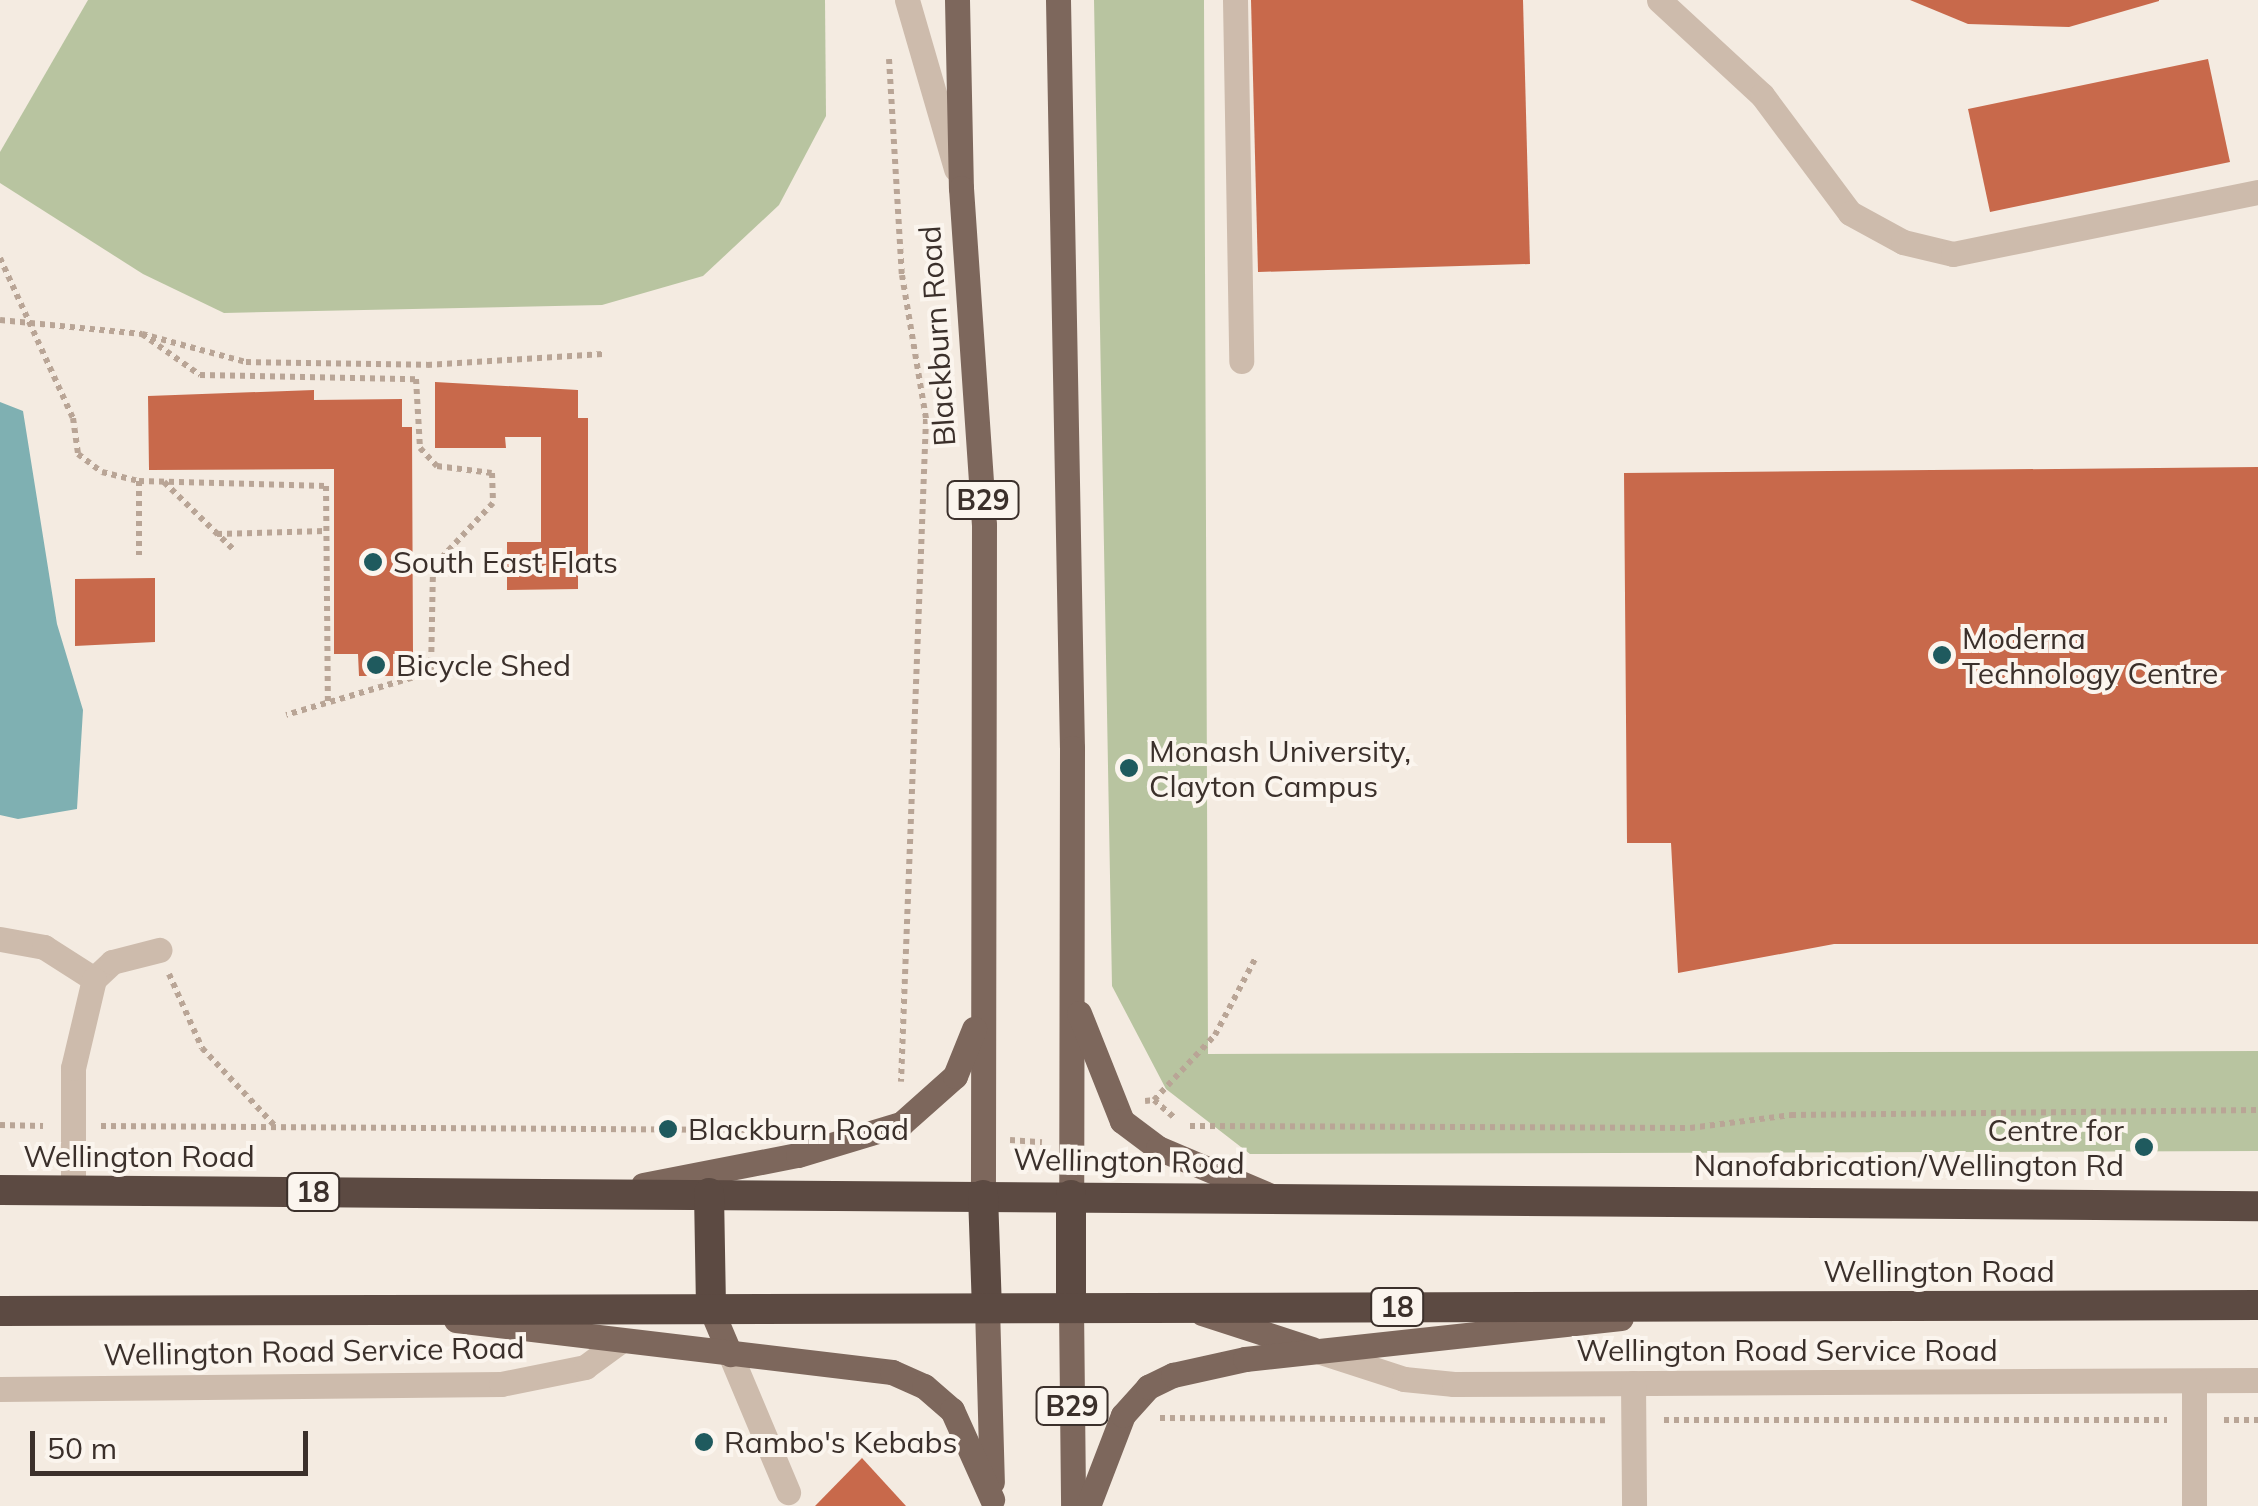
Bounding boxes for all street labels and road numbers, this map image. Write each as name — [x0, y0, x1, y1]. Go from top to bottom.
street label: Blackburn Road — [911, 225, 963, 447]
road number: B29 — [946, 477, 1020, 523]
street label: Wellington Road — [23, 1138, 255, 1174]
street label: Wellington Road — [1013, 1141, 1245, 1181]
road number: 18 — [286, 1169, 340, 1215]
street label: Wellington Road — [1823, 1253, 2055, 1289]
road number: 18 — [1370, 1284, 1424, 1330]
street label: Wellington Road Service Road — [103, 1329, 525, 1373]
street label: Wellington Road Service Road — [1576, 1332, 1998, 1368]
road number: B29 — [1034, 1383, 1110, 1429]

